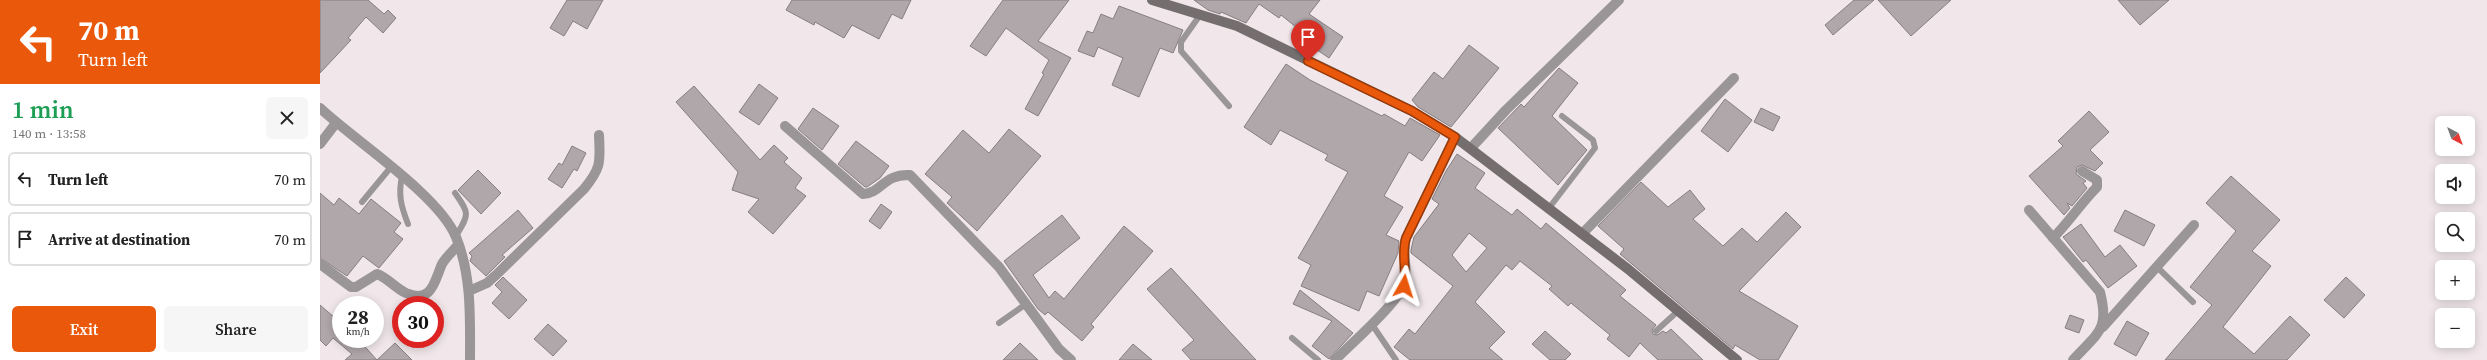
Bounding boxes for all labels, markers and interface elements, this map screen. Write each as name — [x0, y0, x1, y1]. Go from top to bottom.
text: 70 m — [78, 11, 140, 49]
icon: left — [12, 16, 64, 68]
pin — [1291, 20, 1325, 61]
icon: arrive — [1297, 26, 1319, 48]
text: Turn left — [78, 47, 148, 72]
text: 1 min — [12, 93, 74, 126]
button: close — [266, 97, 308, 139]
north arrow — [2435, 116, 2475, 156]
map controls — [2435, 116, 2475, 348]
text: 140 m · 13:58 — [12, 125, 86, 142]
button: sound — [2435, 164, 2475, 204]
icon: left — [14, 168, 36, 190]
text: Turn left — [48, 169, 108, 190]
text: 70 m — [274, 169, 306, 190]
button: search — [2435, 212, 2475, 252]
icon: arrive — [14, 228, 36, 250]
text: Arrive at destination — [48, 229, 190, 250]
text: 70 m — [274, 229, 306, 250]
button: + — [2435, 260, 2475, 300]
position arrow — [1383, 265, 1425, 307]
speed limit sign: 30 — [392, 296, 444, 348]
text: 28 — [347, 303, 369, 331]
button: Exit — [12, 306, 156, 352]
button: Share — [164, 306, 308, 352]
button: − — [2435, 308, 2475, 348]
text: km/h — [346, 325, 370, 338]

